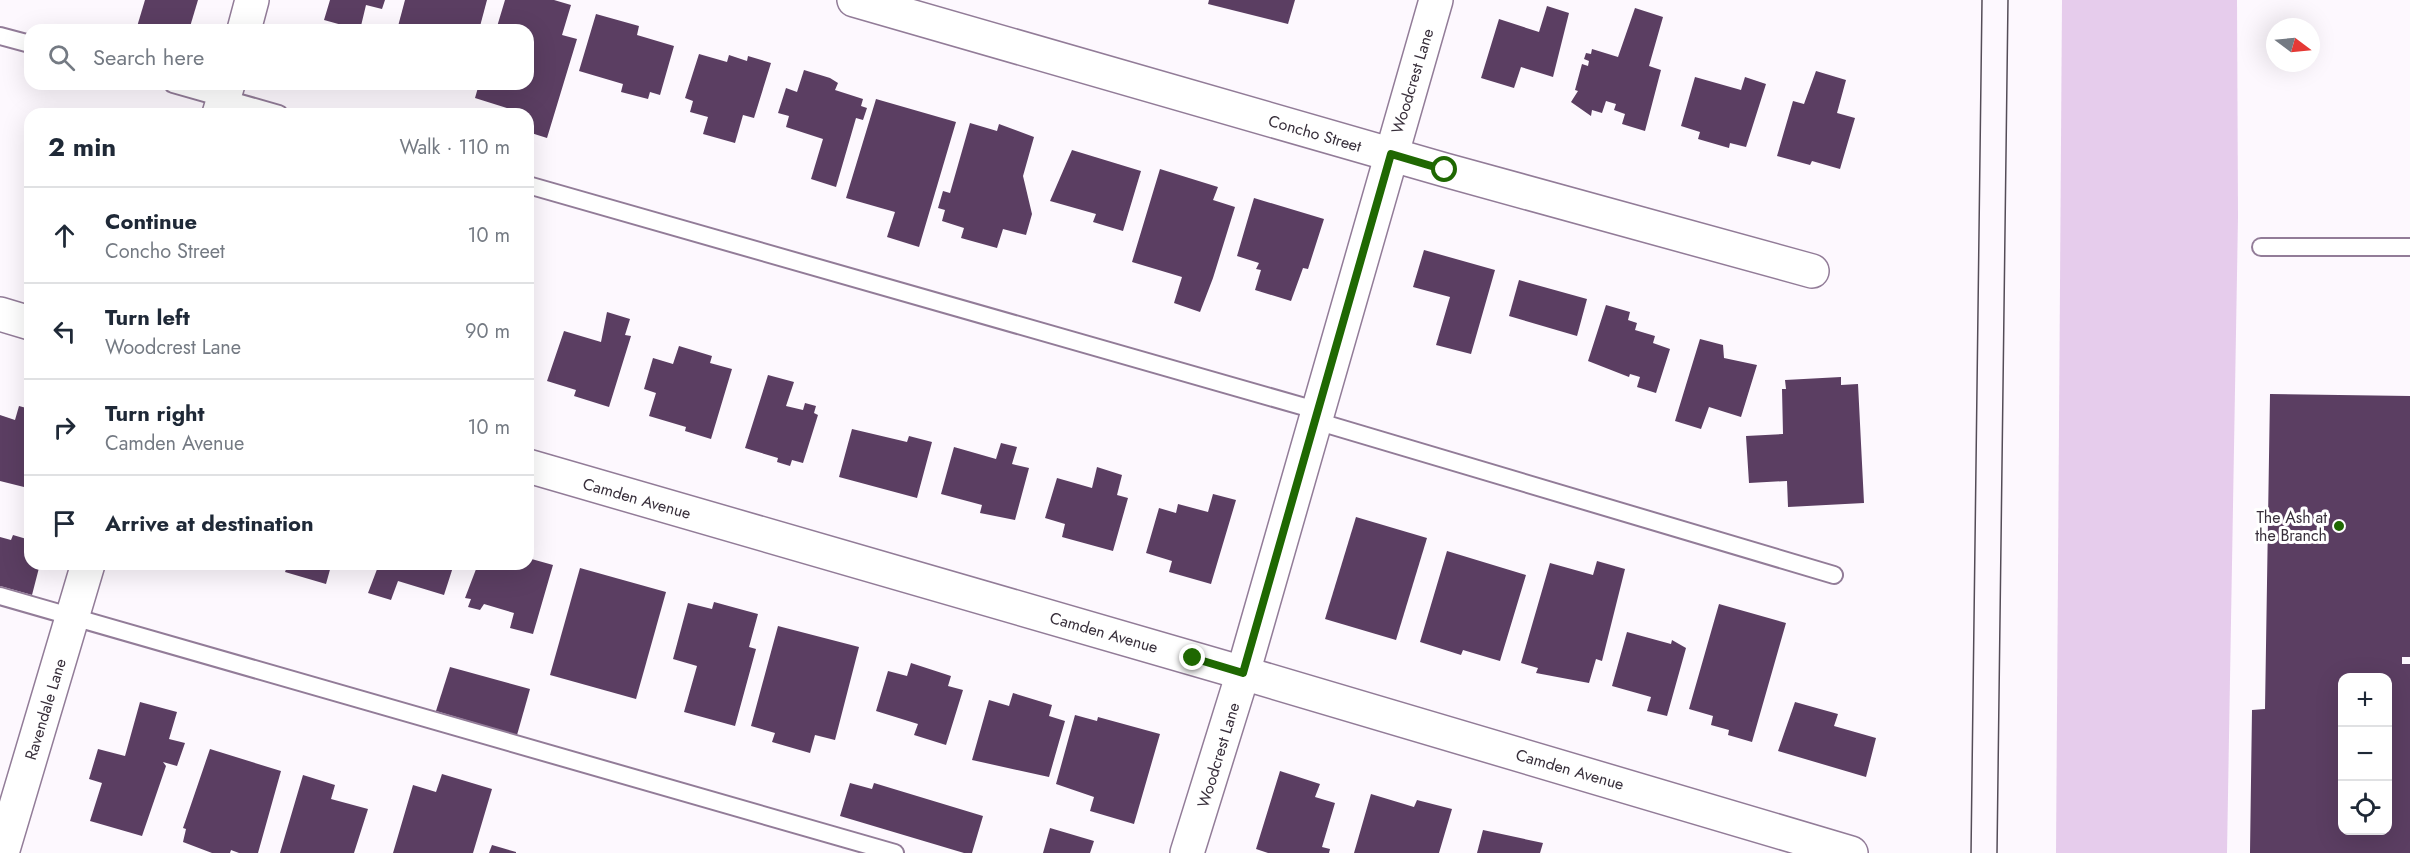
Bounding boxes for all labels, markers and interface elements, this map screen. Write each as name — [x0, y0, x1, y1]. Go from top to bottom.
north arrow — [2266, 18, 2320, 72]
search box — [24, 24, 534, 90]
street label: Woodcrest Lane — [1386, 26, 1439, 137]
icon: search — [45, 41, 78, 74]
text: Search here — [93, 41, 204, 73]
street label: Concho Street — [1266, 109, 1364, 158]
text: 2 min — [48, 128, 116, 166]
text: Walk · 110 m — [400, 133, 510, 162]
route start — [1431, 156, 1457, 182]
text: Continue — [105, 205, 197, 237]
icon: ahead — [48, 219, 81, 252]
text: 10 m — [467, 221, 510, 250]
text: Concho Street — [105, 237, 225, 266]
text: Turn left — [105, 301, 190, 333]
icon: left — [48, 315, 81, 348]
text: 90 m — [465, 317, 510, 346]
text: Woodcrest Lane — [105, 333, 241, 362]
text: Turn right — [105, 397, 205, 429]
icon: right — [48, 411, 81, 444]
text: 10 m — [467, 413, 510, 442]
text: Camden Avenue — [105, 429, 244, 458]
street label: Camden Avenue — [580, 472, 694, 525]
place label: The Ash at the Branch — [2255, 506, 2327, 547]
icon: arrive — [48, 507, 81, 540]
text: Arrive at destination — [105, 507, 314, 539]
marker: The Ash at the Branch — [2332, 519, 2346, 533]
street label: Camden Avenue — [1047, 606, 1161, 659]
route end — [1179, 644, 1205, 670]
street label: Ravendale Lane — [19, 656, 72, 763]
map controls — [2338, 673, 2392, 835]
button: + — [2338, 673, 2392, 727]
street label: Woodcrest Lane — [1192, 700, 1245, 811]
button: − — [2338, 727, 2392, 781]
street label: Camden Avenue — [1513, 743, 1627, 796]
button: locate — [2338, 781, 2392, 835]

